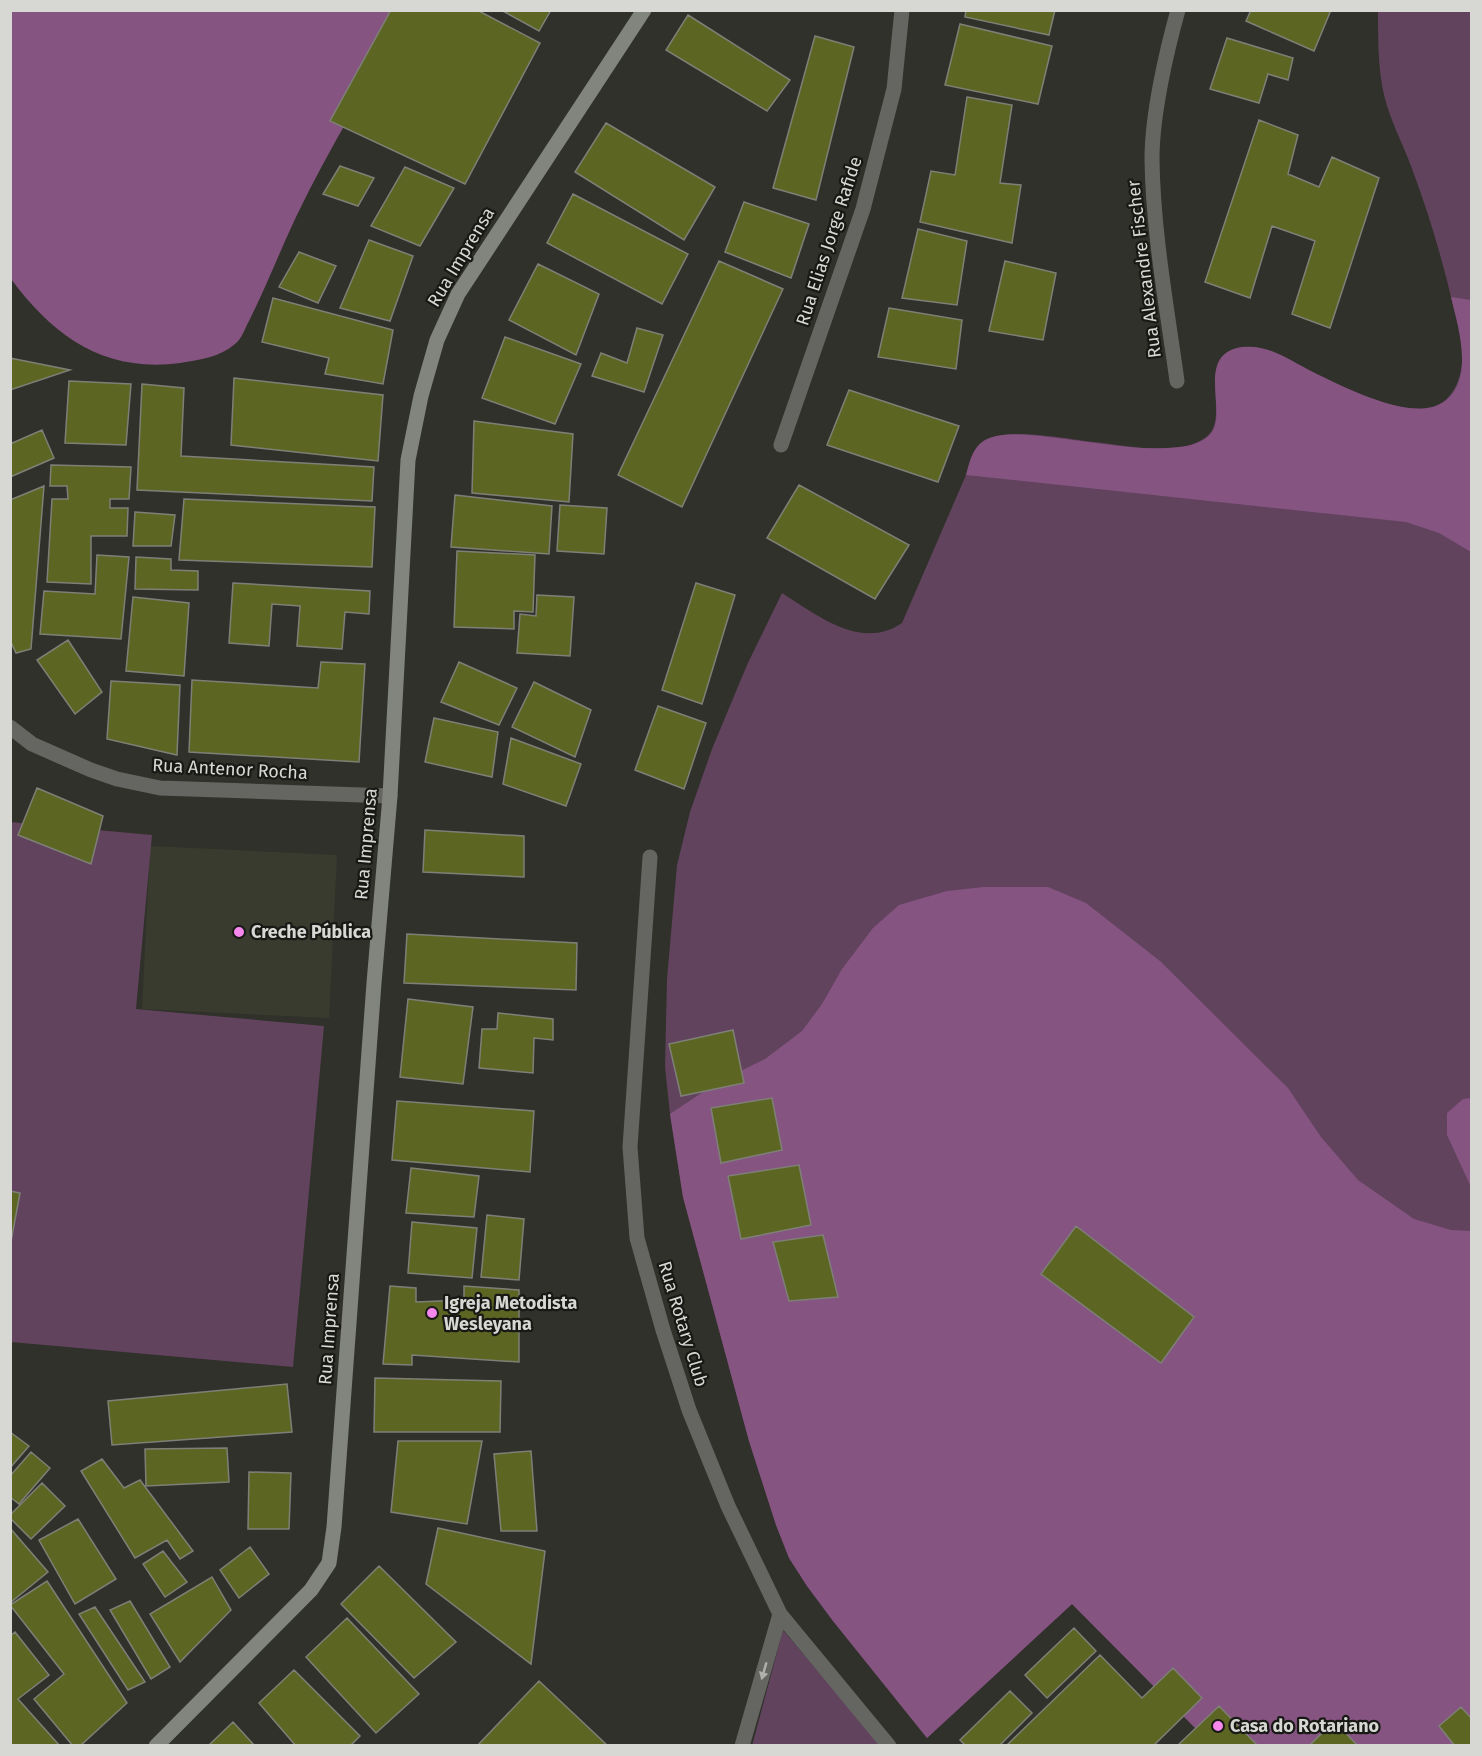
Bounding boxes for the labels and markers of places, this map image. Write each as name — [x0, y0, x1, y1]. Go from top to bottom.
place label: Creche Pública — [251, 921, 371, 943]
marker: Creche Pública — [232, 925, 246, 939]
place label: Igreja Metodista Wesleyana — [444, 1292, 578, 1335]
marker: Igreja Metodista Wesleyana — [425, 1306, 439, 1320]
place label: Casa do Rotariano — [1230, 1715, 1379, 1737]
marker: Casa do Rotariano — [1211, 1719, 1225, 1733]

